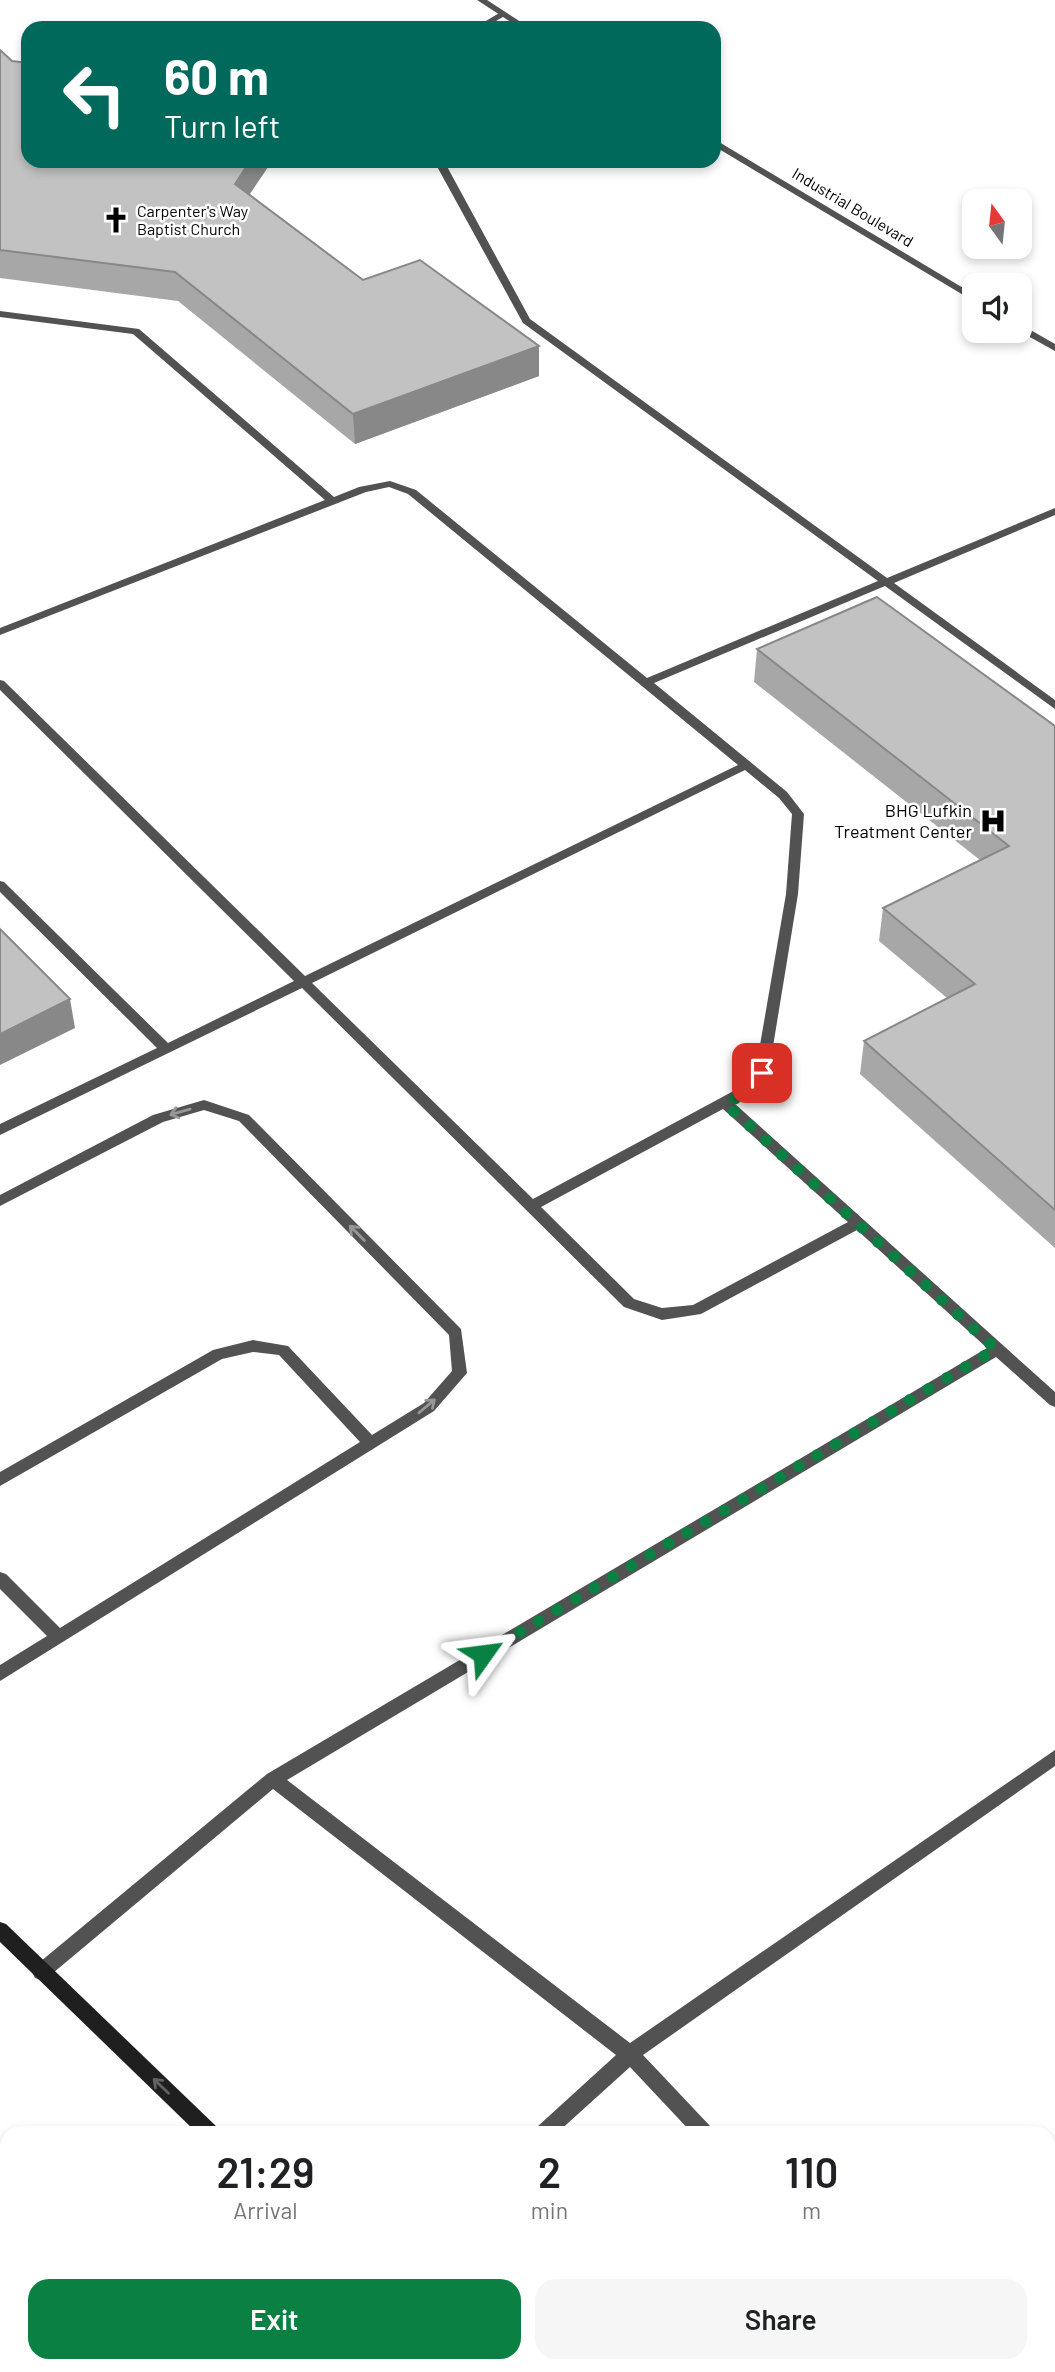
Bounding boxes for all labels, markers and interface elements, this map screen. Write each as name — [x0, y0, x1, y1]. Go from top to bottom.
text: 60 m — [164, 46, 269, 105]
icon: left — [49, 49, 140, 140]
text: Turn left — [164, 106, 281, 144]
street label: Industrial Boulevard — [789, 163, 917, 250]
north arrow — [962, 189, 1032, 259]
map controls — [962, 189, 1032, 343]
place label: Carpenter's Way Baptist Church — [137, 201, 249, 238]
church icon: Carpenter's Way Baptist Church — [101, 205, 131, 235]
button: sound — [962, 273, 1032, 343]
place label: BHG Lufkin Treatment Center — [834, 799, 972, 842]
hospital icon: BHG Lufkin Treatment Center — [978, 806, 1008, 836]
pin — [732, 1043, 792, 1103]
icon: arrive — [743, 1054, 781, 1092]
one-way arrow — [169, 1106, 191, 1119]
one-way arrow — [348, 1224, 365, 1241]
one-way arrow — [418, 1398, 436, 1413]
position arrow — [446, 1617, 520, 1691]
one-way arrow — [153, 2078, 170, 2095]
text: 21:29 — [217, 2146, 314, 2196]
text: 2 — [538, 2146, 561, 2196]
text: 110 — [785, 2146, 838, 2196]
text: Arrival — [233, 2196, 298, 2224]
text: min — [531, 2196, 568, 2224]
text: m — [802, 2196, 821, 2224]
button: Exit — [28, 2279, 521, 2359]
button: Share — [535, 2279, 1027, 2359]

